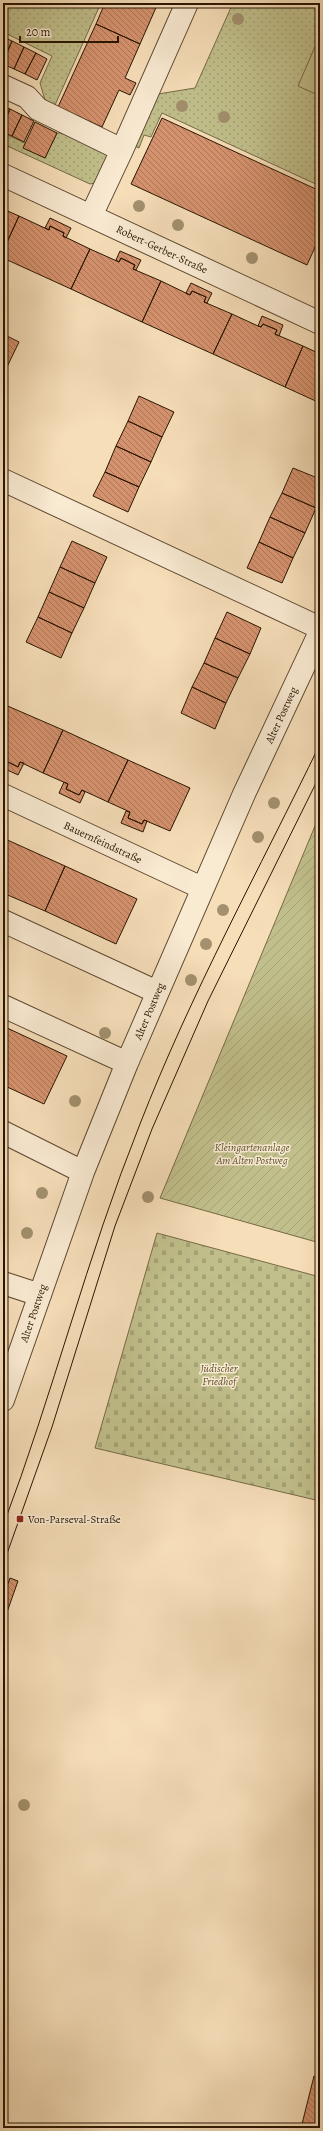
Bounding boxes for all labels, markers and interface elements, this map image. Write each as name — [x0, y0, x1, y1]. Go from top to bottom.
scale bar — [20, 18, 118, 44]
text: 20 m — [26, 24, 50, 40]
street label: Robert-Gerber-Straße — [114, 222, 210, 277]
street label: Alter Postweg — [261, 684, 301, 747]
street label: Bauernfeindstraße — [61, 818, 145, 867]
street label: Alter Postweg — [130, 980, 168, 1043]
park label: Kleingartenanlage Am Alten Postweg — [214, 1140, 290, 1168]
street label: Alter Postweg — [16, 1281, 51, 1345]
park label: Jüdischer Friedhof — [199, 1361, 239, 1389]
place label: Von-Parseval-Straße — [27, 1512, 121, 1527]
marker: Von-Parseval-Straße — [15, 1514, 25, 1524]

